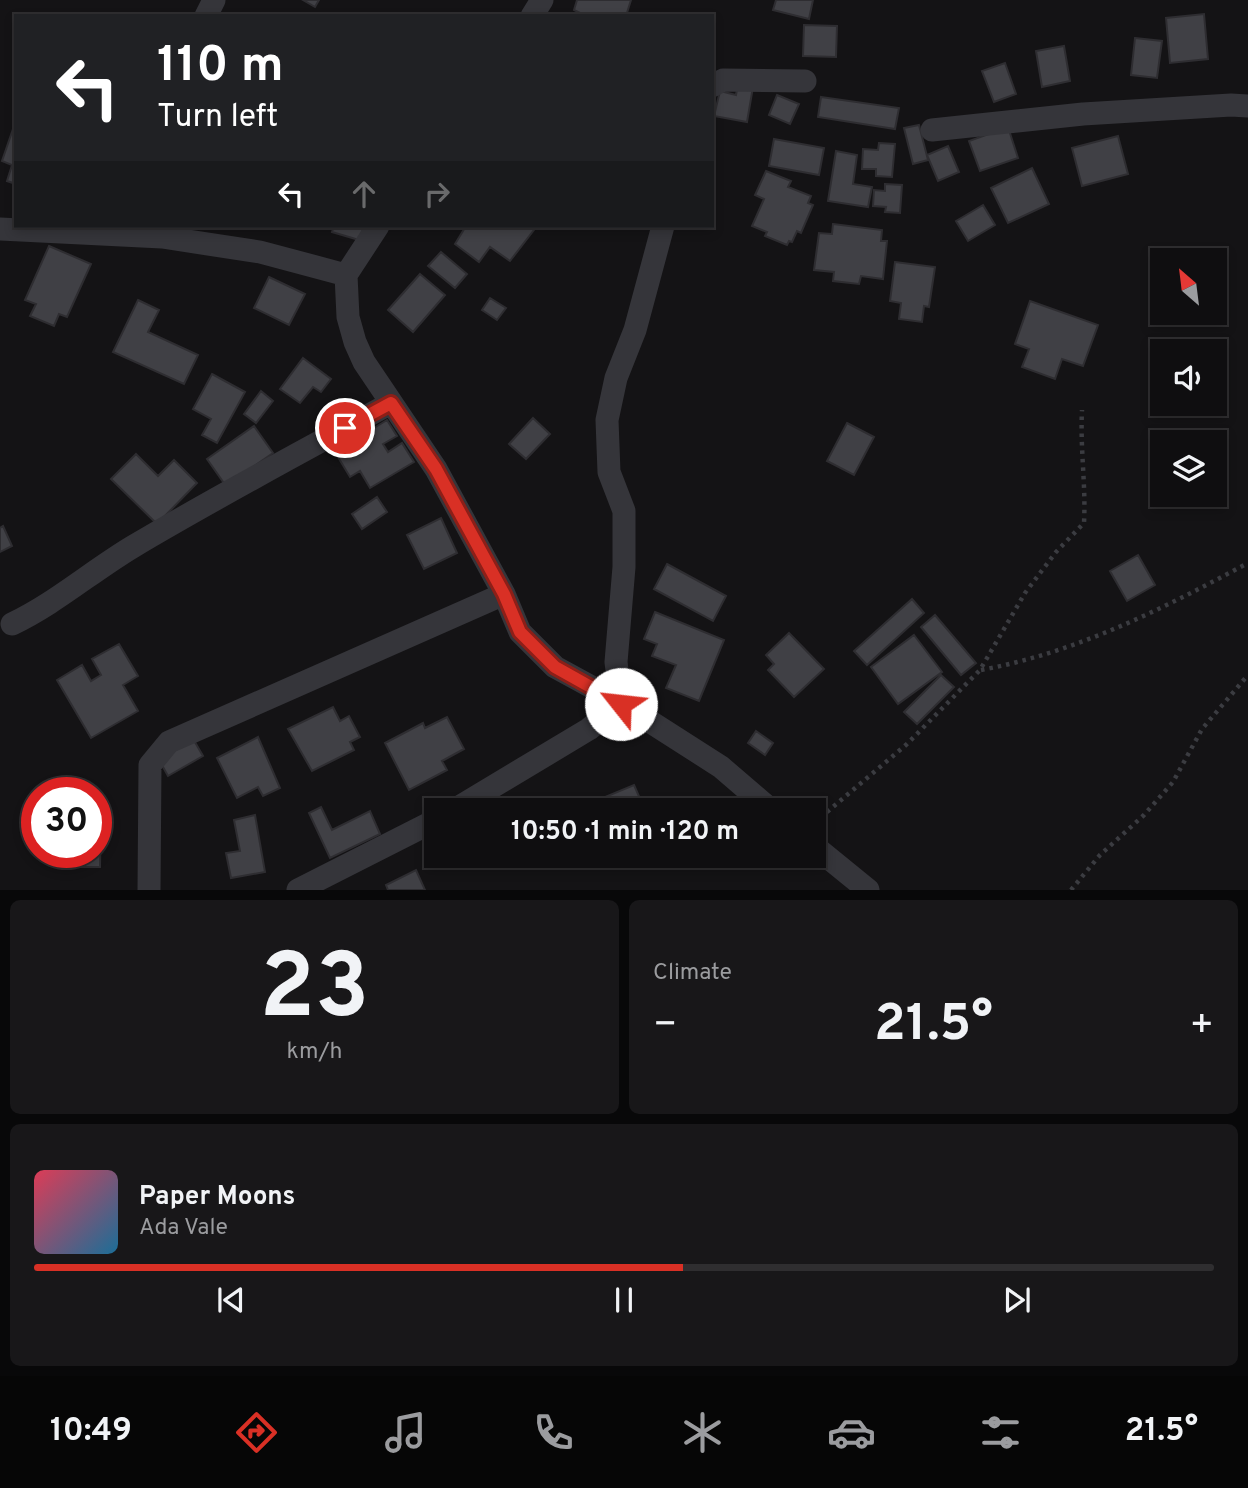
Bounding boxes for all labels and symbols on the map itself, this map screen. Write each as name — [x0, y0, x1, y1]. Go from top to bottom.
north arrow — [1150, 248, 1227, 326]
pin — [315, 398, 375, 458]
position arrow — [584, 667, 658, 741]
speed limit sign: 30 — [21, 777, 112, 868]

